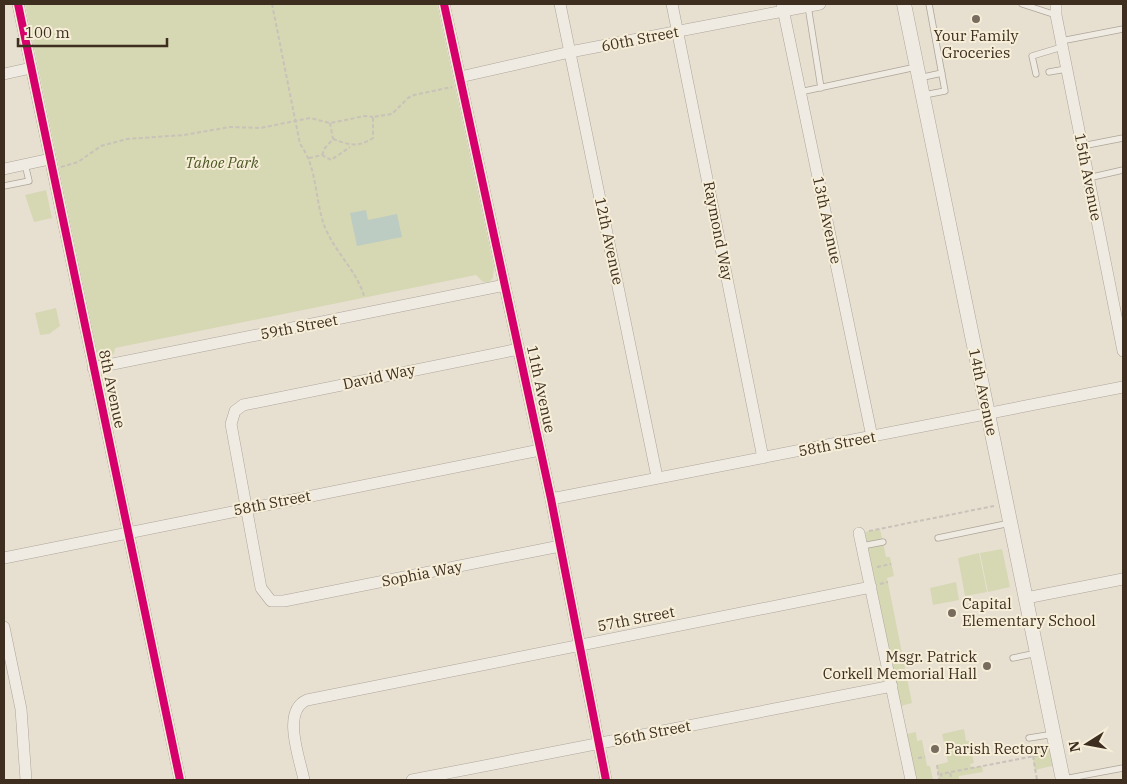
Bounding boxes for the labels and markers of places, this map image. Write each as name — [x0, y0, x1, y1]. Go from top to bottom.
marker: Your Family Groceries — [970, 13, 982, 25]
place label: Your Family Groceries — [934, 26, 1018, 62]
place label: Capital Elementary School — [962, 594, 1096, 630]
marker: Capital Elementary School — [946, 607, 958, 619]
place label: Msgr. Patrick Corkell Memorial Hall — [823, 647, 977, 683]
marker: Msgr. Patrick Corkell Memorial Hall — [981, 660, 993, 672]
place label: Parish Rectory — [945, 739, 1048, 758]
marker: Parish Rectory — [929, 743, 941, 755]

